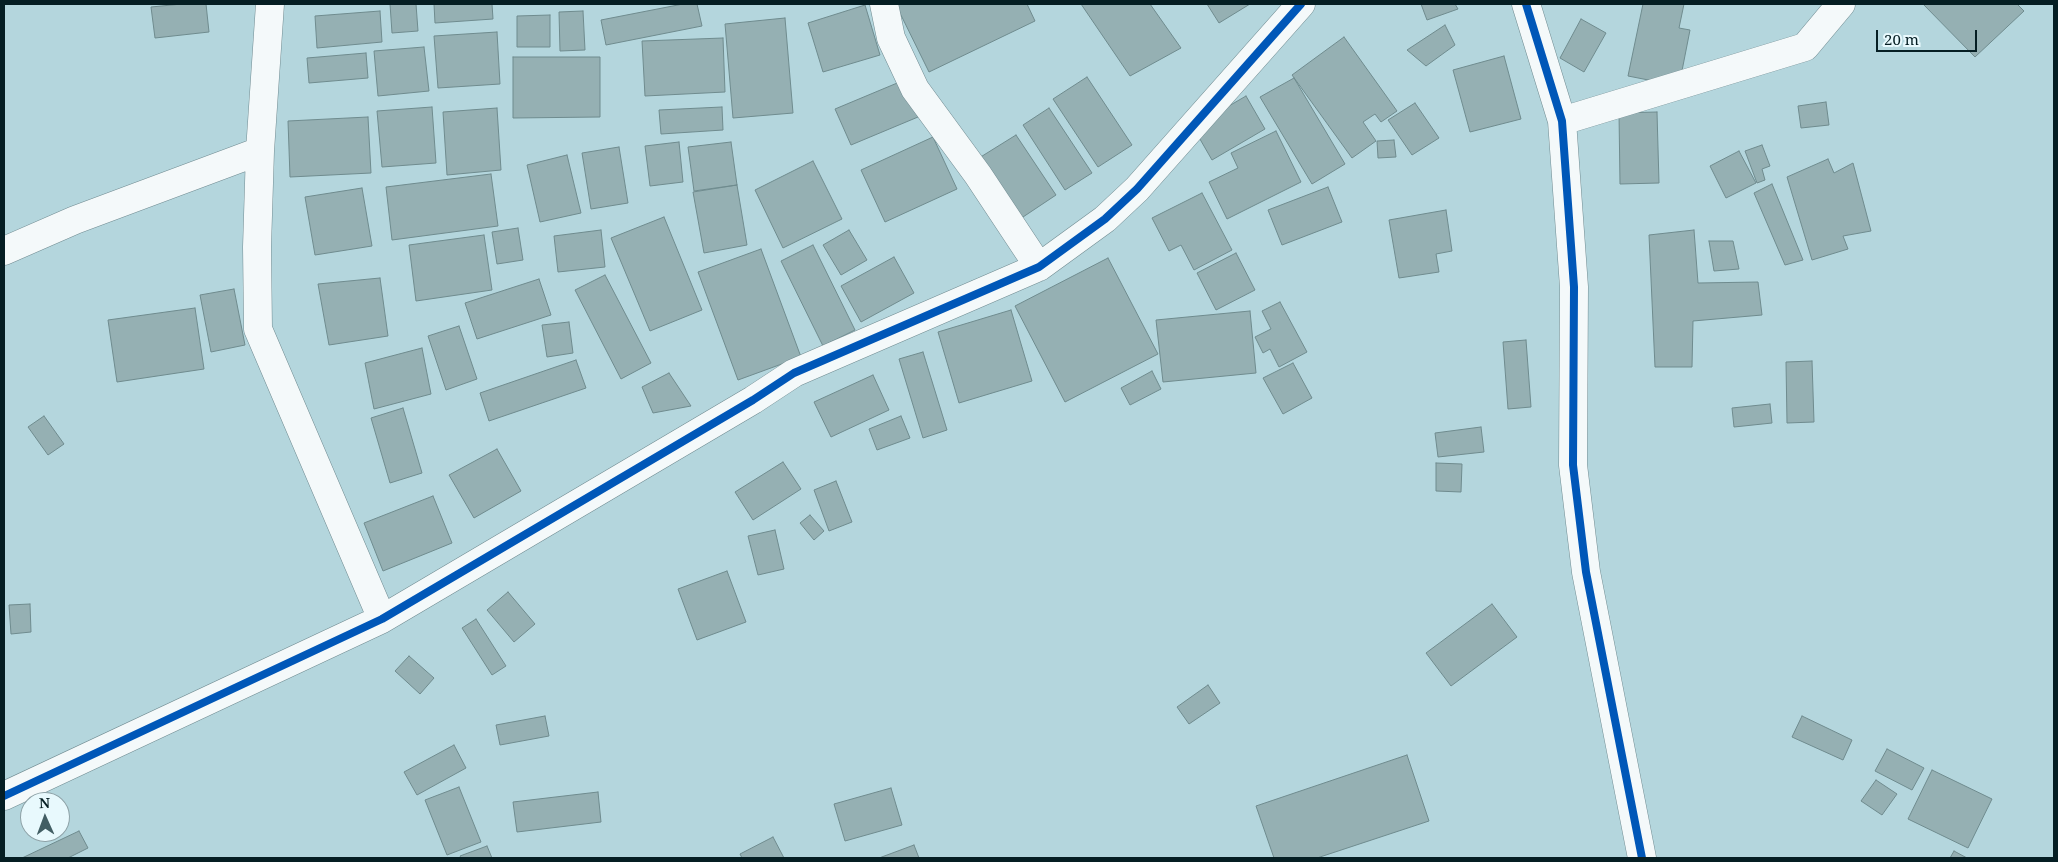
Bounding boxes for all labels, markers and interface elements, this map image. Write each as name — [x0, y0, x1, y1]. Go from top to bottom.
scale bar — [1878, 20, 1979, 52]
text: 20 m — [1884, 29, 1919, 49]
north arrow — [20, 792, 70, 842]
text: N — [39, 793, 50, 812]

